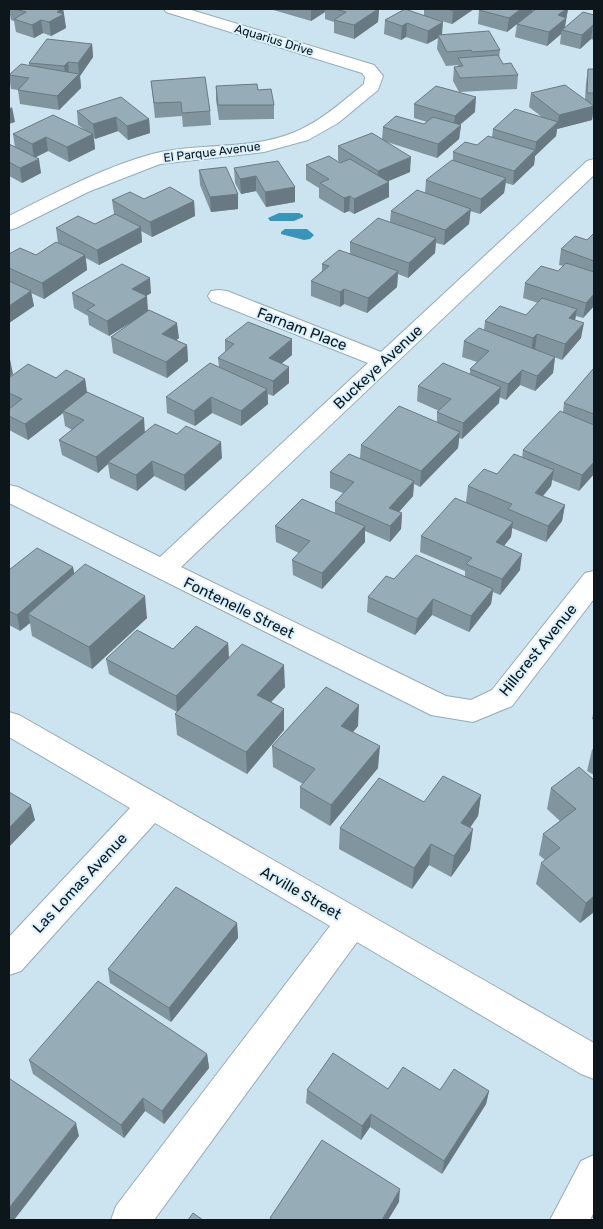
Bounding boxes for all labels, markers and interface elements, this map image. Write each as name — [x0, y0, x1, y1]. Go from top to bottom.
street label: Aquarius Drive — [233, 21, 315, 59]
street label: El Parque Avenue — [163, 139, 262, 165]
street label: Farnam Place — [254, 304, 350, 354]
street label: Buckeye Avenue — [330, 321, 426, 413]
street label: Fontenelle Street — [181, 573, 297, 643]
street label: Hillcrest Avenue — [495, 600, 581, 700]
street label: Las Lomas Avenue — [29, 829, 131, 937]
street label: Arville Street — [257, 863, 345, 923]

